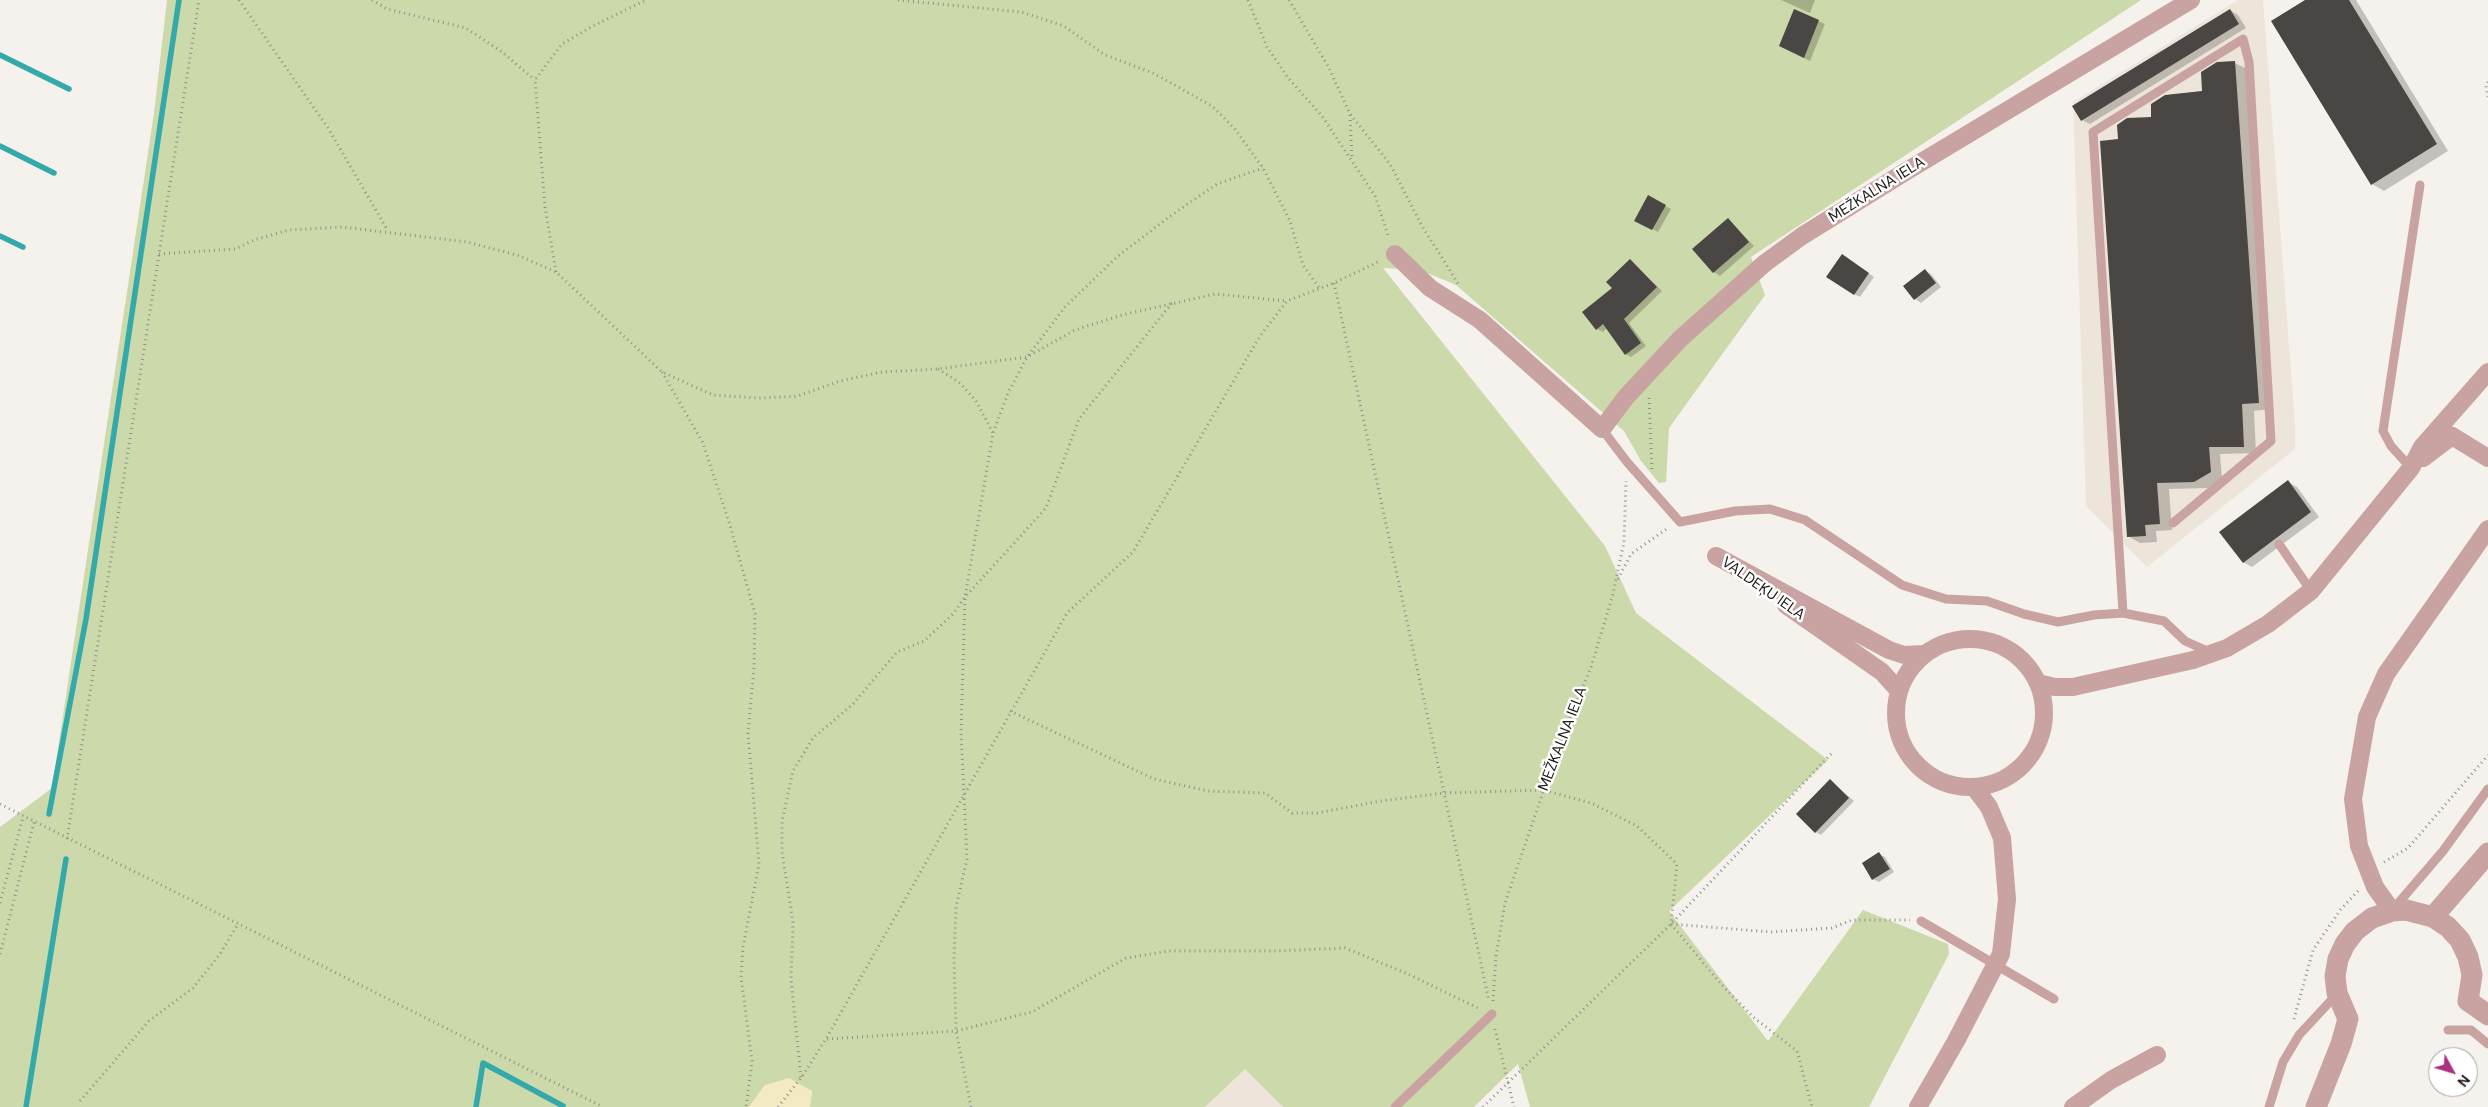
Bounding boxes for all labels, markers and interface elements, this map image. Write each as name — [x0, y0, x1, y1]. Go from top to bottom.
street label: MEŽKALNA IELA — [1826, 153, 1928, 227]
street label: VALDEĶU IELA — [1718, 554, 1808, 624]
street label: MEŽKALNA IELA — [1535, 684, 1591, 794]
north arrow — [2428, 1047, 2478, 1097]
text: N — [2454, 1071, 2474, 1090]

